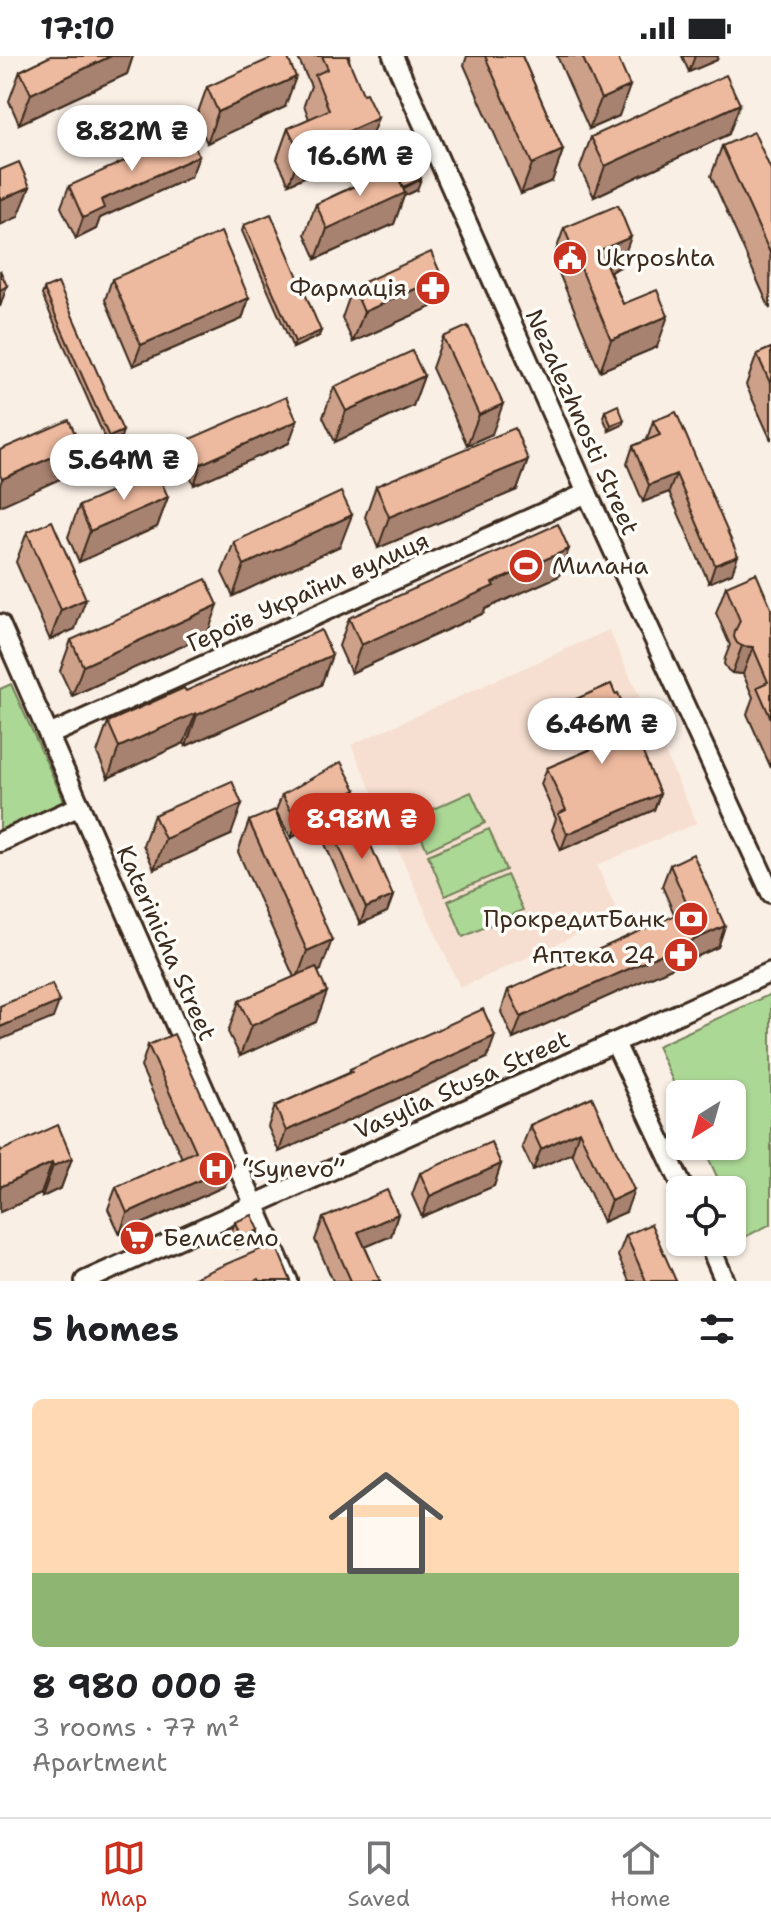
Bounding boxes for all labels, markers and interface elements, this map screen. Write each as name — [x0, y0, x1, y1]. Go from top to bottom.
text: 17:10 — [40, 8, 115, 49]
pin: 8.82M ₴ — [58, 105, 206, 173]
text: 8.82M ₴ — [75, 113, 189, 148]
pin: 16.6M ₴ — [286, 130, 434, 198]
text: 16.6M ₴ — [306, 138, 414, 173]
public building icon: Ukrposhta — [551, 239, 589, 277]
place label: Ukrposhta — [596, 242, 715, 274]
pharmacy icon: Фармація — [414, 269, 452, 307]
place label: Фармація — [290, 272, 407, 304]
street label: Nezalezhnosti Street — [518, 304, 646, 540]
pin: 5.64M ₴ — [50, 434, 198, 502]
text: 5.64M ₴ — [68, 442, 180, 477]
street label: Героїв України вулиця — [182, 524, 434, 660]
sports icon: Милана — [507, 547, 545, 585]
place label: Милана — [552, 550, 648, 582]
pin: 6.46M ₴ — [528, 698, 676, 766]
text: 6.46M ₴ — [546, 706, 658, 741]
pin: 8.98M ₴ — [288, 793, 436, 861]
text: 8.98M ₴ — [306, 801, 418, 836]
street label: Katerinicha Street — [109, 840, 223, 1046]
bank icon: ПрокредитБанк — [672, 900, 710, 938]
place label: ПрокредитБанк — [483, 903, 665, 935]
pharmacy icon: Аптека 24 — [662, 936, 700, 974]
place label: Аптека 24 — [532, 939, 655, 971]
street label: Vasylia Stusa Street — [349, 1023, 575, 1147]
north arrow — [666, 1080, 746, 1160]
map controls — [666, 1080, 746, 1256]
hospital icon: “Synevo” — [197, 1150, 235, 1188]
place label: “Synevo” — [242, 1153, 345, 1185]
button: locate — [666, 1176, 746, 1256]
supermarket icon: Белисемо — [118, 1219, 156, 1257]
place label: Белисемо — [163, 1222, 279, 1254]
text: 5 homes — [32, 1306, 179, 1352]
icon: filters — [695, 1307, 739, 1351]
icon: home — [314, 1451, 458, 1595]
text: 8 980 000 ₴ — [32, 1663, 257, 1709]
text: 3 rooms · 77 m² — [32, 1709, 240, 1744]
text: Apartment — [32, 1744, 168, 1779]
tab: Map — [100, 1836, 147, 1913]
tab: Saved — [348, 1836, 410, 1913]
tab: Home — [610, 1836, 671, 1913]

